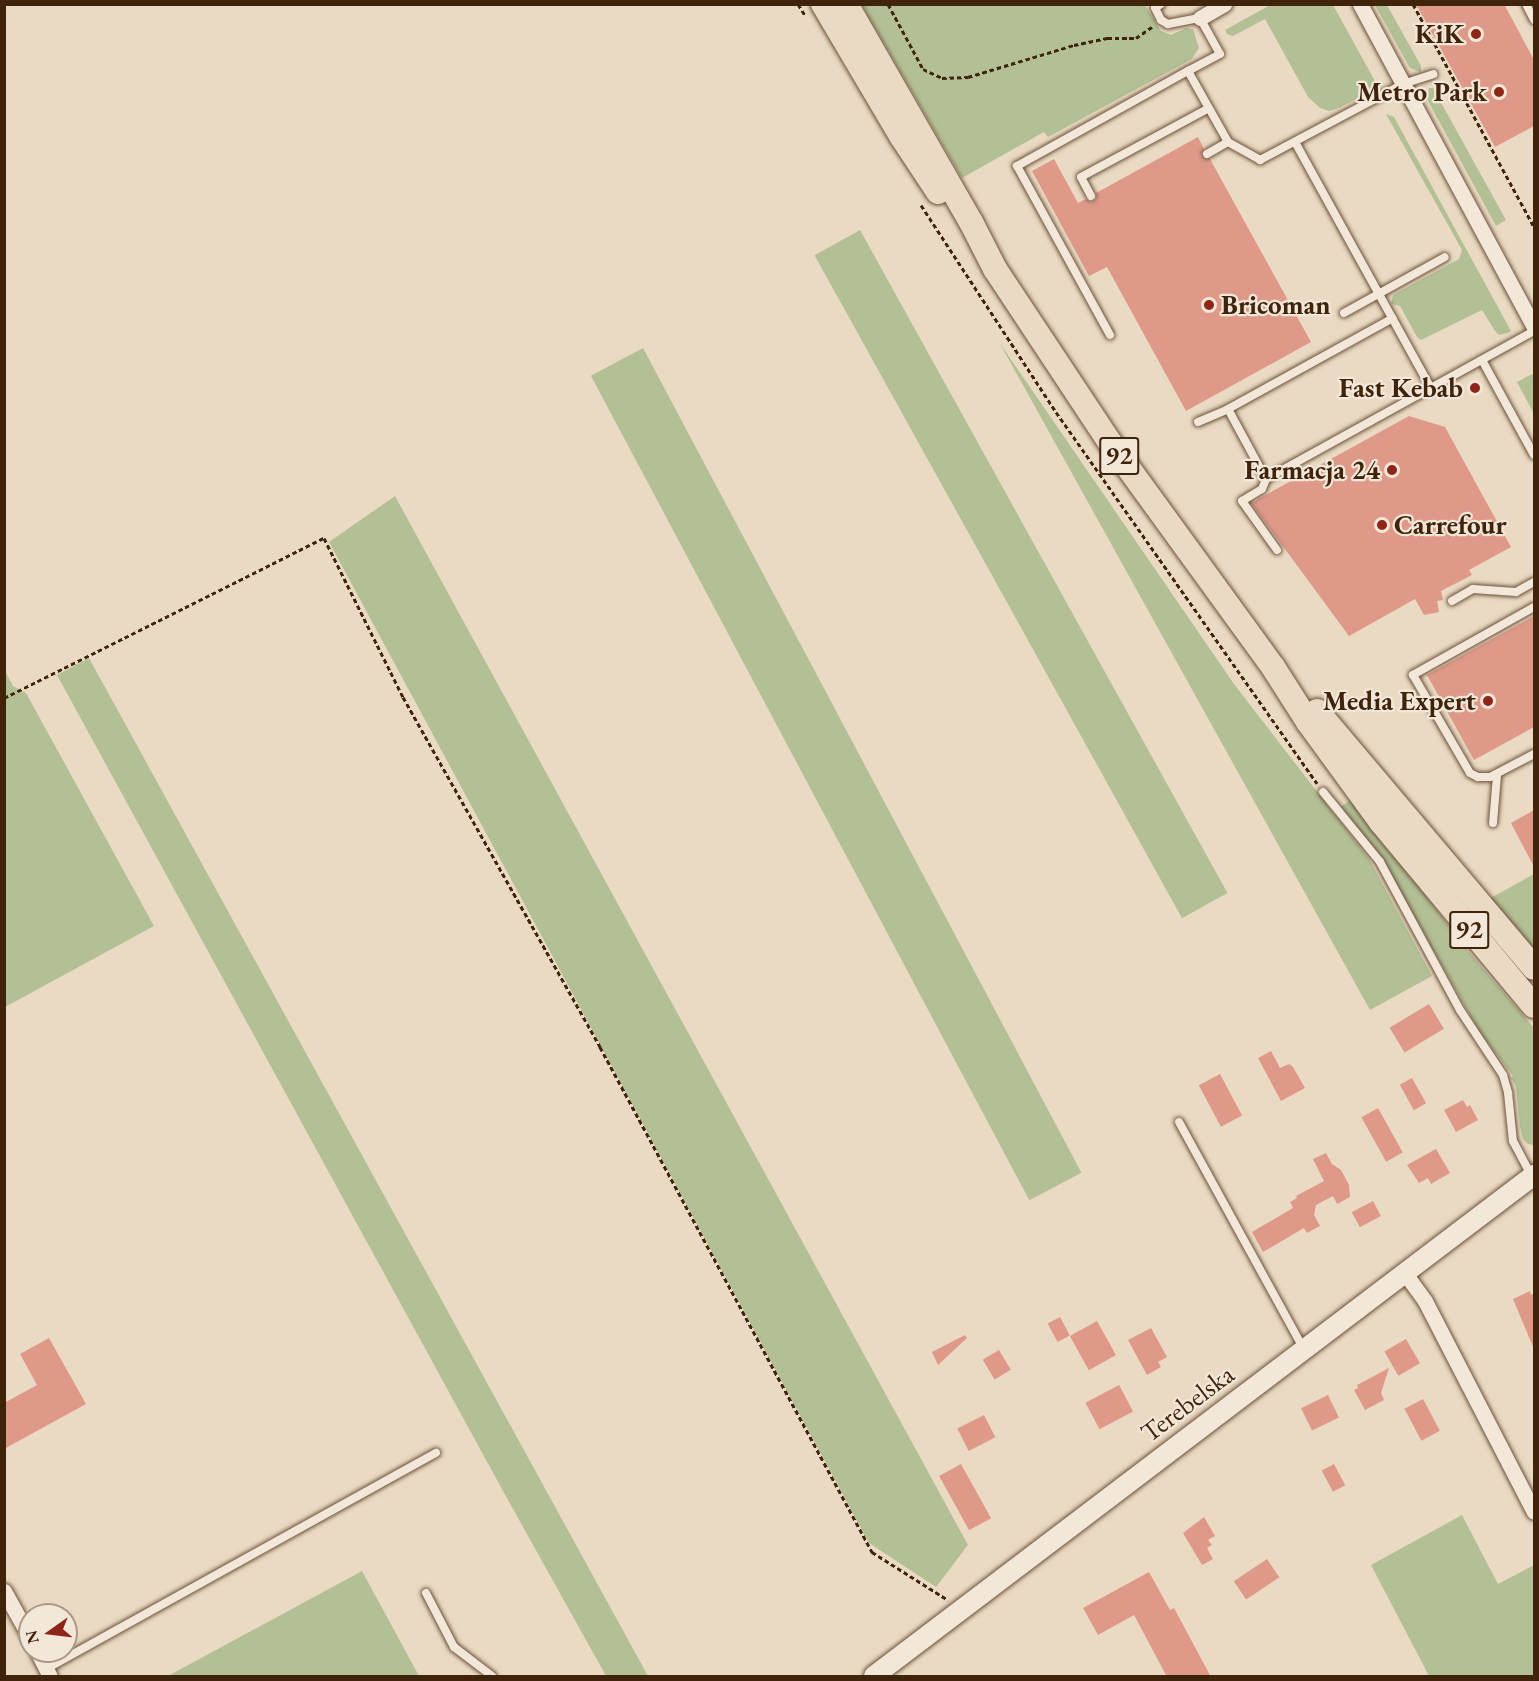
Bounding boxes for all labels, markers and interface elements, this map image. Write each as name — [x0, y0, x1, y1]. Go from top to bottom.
place label: KiK — [1415, 18, 1464, 50]
marker: KiK — [1469, 27, 1483, 41]
place label: Metro Park — [1357, 76, 1487, 108]
marker: Metro Park — [1492, 85, 1506, 99]
place label: Bricoman — [1221, 289, 1331, 321]
marker: Bricoman — [1202, 298, 1216, 312]
place label: Fast Kebab — [1339, 372, 1463, 404]
marker: Fast Kebab — [1468, 381, 1482, 395]
road number: 92 — [1098, 433, 1140, 479]
place label: Farmacja 24 — [1244, 454, 1380, 486]
marker: Farmacja 24 — [1385, 463, 1399, 477]
place label: Carrefour — [1394, 509, 1507, 541]
marker: Carrefour — [1375, 518, 1389, 532]
place label: Media Expert — [1323, 685, 1476, 717]
marker: Media Expert — [1481, 694, 1495, 708]
road number: 92 — [1448, 907, 1490, 953]
street label: Terebelska — [1134, 1357, 1240, 1449]
north arrow — [18, 1603, 78, 1663]
text: N — [20, 1628, 44, 1646]

